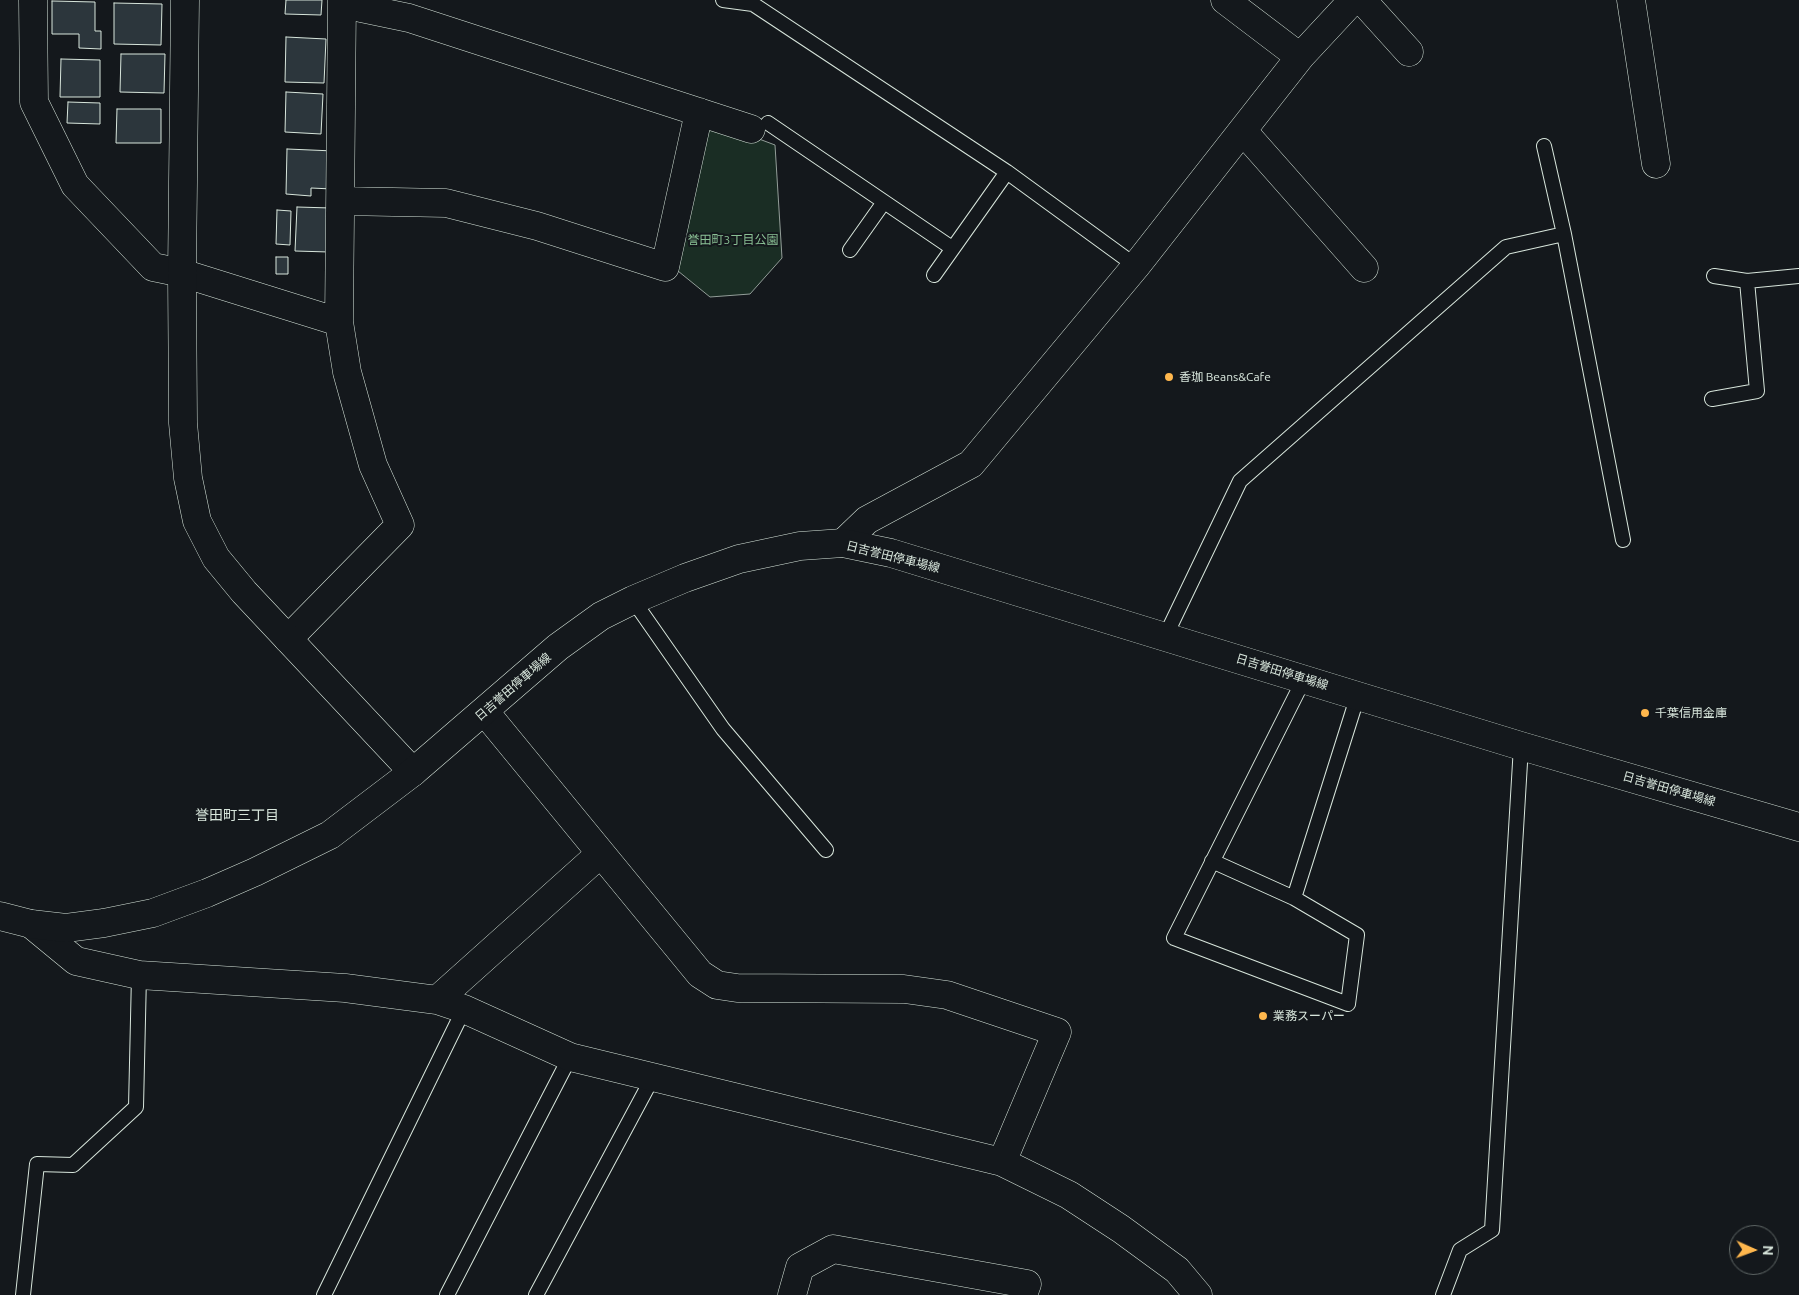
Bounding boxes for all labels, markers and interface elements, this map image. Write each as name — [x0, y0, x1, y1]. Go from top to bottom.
park label: 誉田町3丁目公園 — [688, 233, 778, 247]
place label: 香珈 Beans&Cafe — [1179, 370, 1271, 384]
marker: 香珈 Beans&Cafe — [1163, 371, 1175, 383]
street label: 日吉誉田停車場線 — [845, 538, 941, 576]
street label: 日吉誉田停車場線 — [472, 650, 554, 724]
street label: 日吉誉田停車場線 — [1234, 651, 1330, 693]
place label: 千葉信用金庫 — [1655, 706, 1727, 720]
marker: 千葉信用金庫 — [1639, 707, 1651, 719]
street label: 日吉誉田停車場線 — [1621, 769, 1717, 809]
district label: 誉田町三丁目 — [195, 807, 279, 823]
place label: 業務スーパー — [1273, 1009, 1345, 1023]
marker: 業務スーパー — [1257, 1010, 1269, 1022]
north arrow — [1729, 1225, 1779, 1275]
text: N — [1760, 1245, 1776, 1256]

